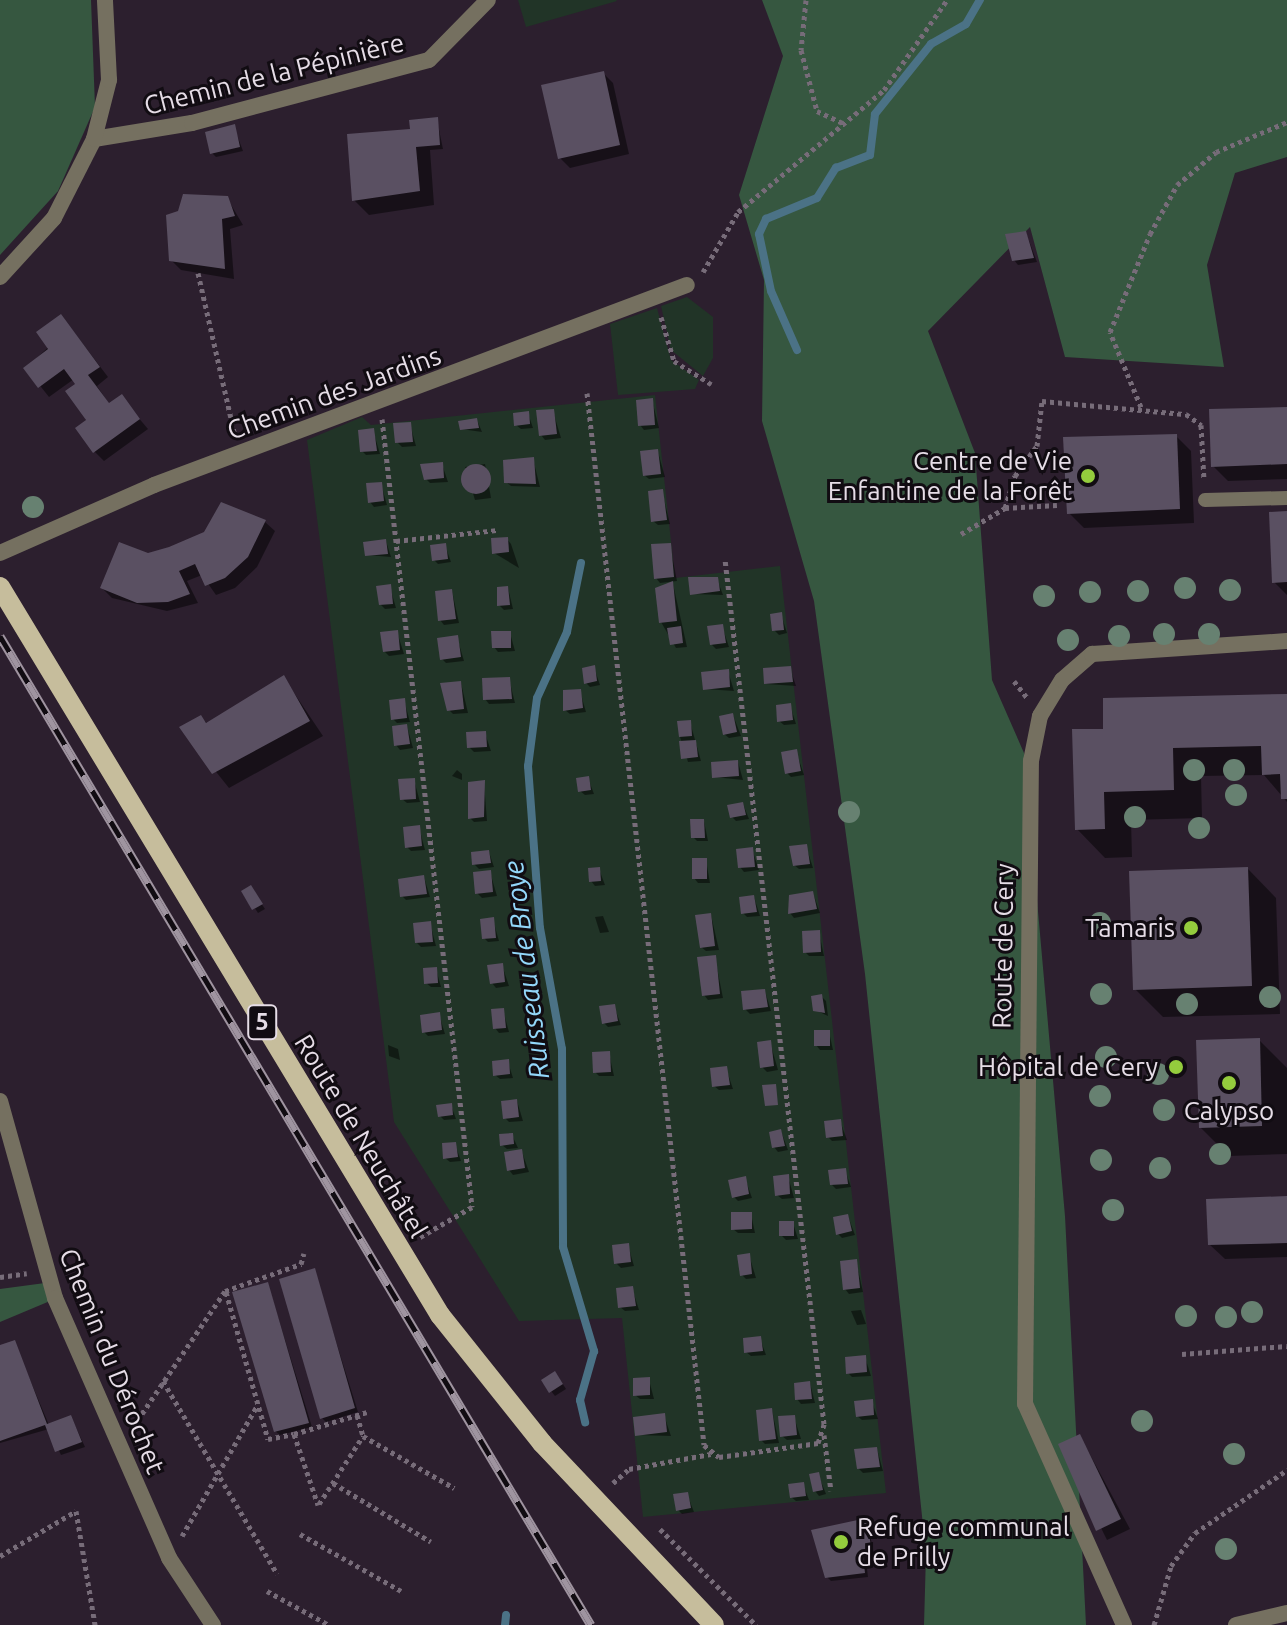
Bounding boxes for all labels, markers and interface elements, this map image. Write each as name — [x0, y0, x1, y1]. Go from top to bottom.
street label: Chemin de la Pépinière — [141, 27, 407, 121]
street label: Chemin des Jardins — [223, 340, 445, 446]
place label: Centre de Vie Enfantine de la Forêt — [828, 445, 1072, 506]
marker: Centre de Vie Enfantine de la Forêt — [1079, 467, 1097, 485]
water label: Ruisseau de Broye — [496, 859, 556, 1081]
street label: Route de Cery — [986, 863, 1020, 1029]
place label: Tamaris — [1085, 912, 1175, 944]
marker: Tamaris — [1182, 919, 1200, 937]
road number: 5 — [246, 1002, 278, 1042]
street label: Route de Neuchâtel — [288, 1029, 434, 1243]
place label: Hôpital de Cery — [978, 1051, 1158, 1083]
marker: Hôpital de Cery — [1165, 1056, 1187, 1078]
marker: Calypso — [1220, 1074, 1238, 1092]
place label: Calypso — [1184, 1095, 1274, 1127]
street label: Chemin du Dérochet — [53, 1244, 171, 1478]
place label: Refuge communal de Prilly — [857, 1511, 1069, 1572]
marker: Refuge communal de Prilly — [832, 1533, 850, 1551]

